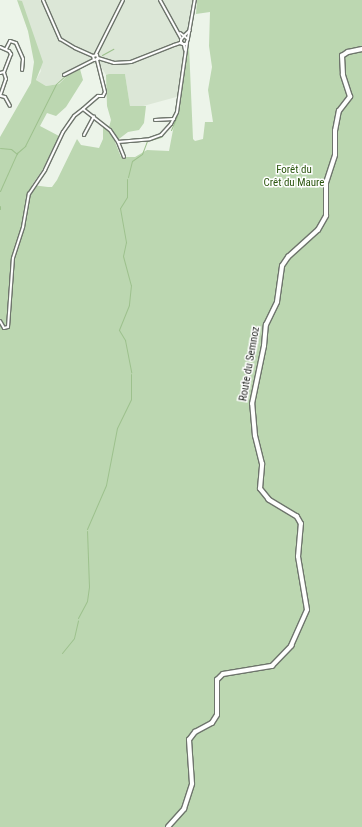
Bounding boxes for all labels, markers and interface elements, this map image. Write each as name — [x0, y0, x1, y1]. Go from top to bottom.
park label: Forêt du Crêt du Maure — [263, 164, 325, 190]
street label: Route du Semnoz — [237, 326, 263, 402]

